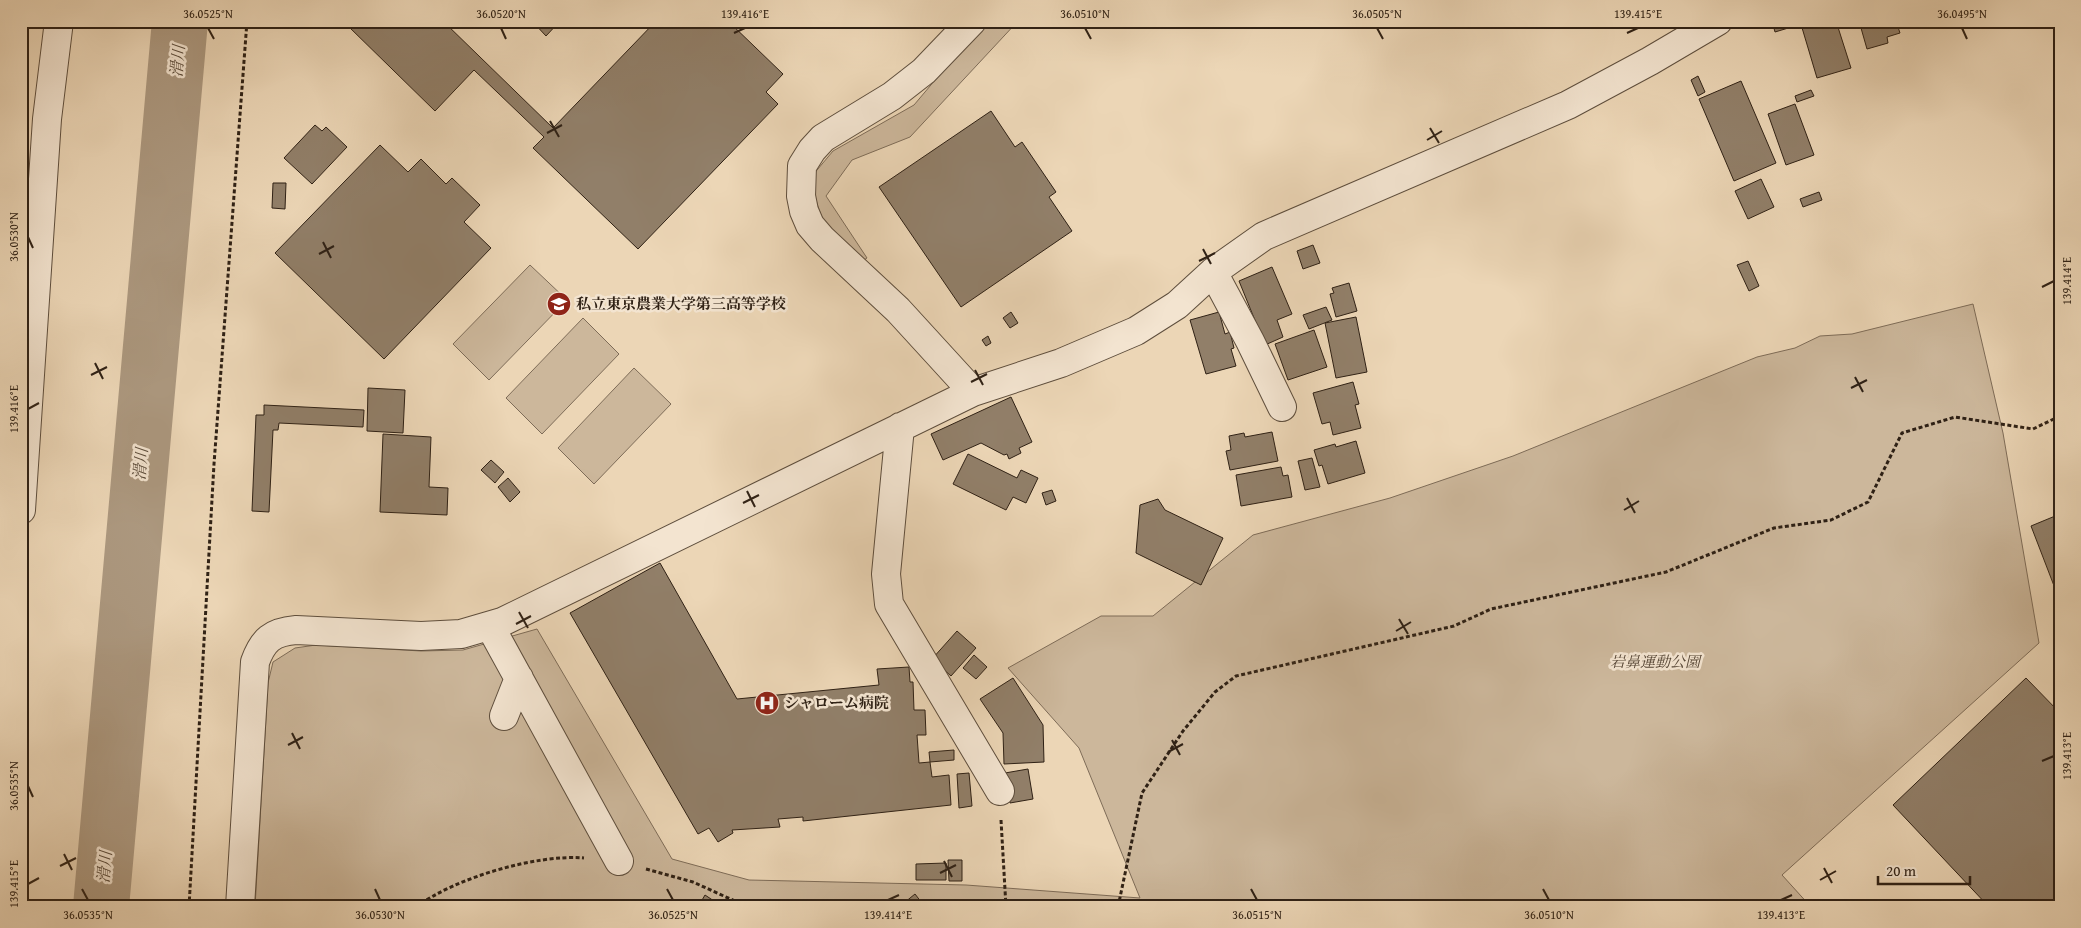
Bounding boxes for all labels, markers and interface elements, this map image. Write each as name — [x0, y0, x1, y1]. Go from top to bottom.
text: 36.0525°N — [183, 5, 233, 22]
text: 36.0520°N — [476, 5, 526, 22]
text: 139.416°E — [721, 5, 769, 22]
text: 36.0510°N — [1060, 5, 1110, 22]
text: 36.0505°N — [1352, 5, 1402, 22]
text: 139.415°E — [1614, 5, 1662, 22]
text: 36.0495°N — [1937, 5, 1987, 22]
water label: 滑川 — [164, 42, 191, 78]
text: 36.0530°N — [5, 212, 22, 262]
text: 139.414°E — [2058, 257, 2075, 305]
school or university icon: 私立東京農業大学第三高等学校 — [546, 291, 572, 317]
place label: 私立東京農業大学第三高等学校 — [576, 293, 786, 314]
text: 139.416°E — [5, 385, 22, 433]
water label: 滑川 — [127, 445, 154, 481]
park label: 岩鼻運動公園 — [1610, 651, 1703, 672]
hospital icon: シャローム病院 — [754, 690, 780, 716]
place label: シャローム病院 — [784, 692, 889, 713]
text: 139.413°E — [2058, 732, 2075, 780]
text: 36.0535°N — [5, 761, 22, 811]
water label: 滑川 — [91, 848, 118, 884]
scale bar — [1878, 853, 1971, 885]
text: 139.415°E — [5, 860, 22, 908]
text: 20 m — [1886, 860, 1917, 881]
text: 36.0535°N — [63, 906, 113, 923]
text: 36.0530°N — [355, 906, 405, 923]
text: 36.0525°N — [648, 906, 698, 923]
text: 139.414°E — [864, 906, 912, 923]
text: 36.0515°N — [1232, 906, 1282, 923]
text: 36.0510°N — [1524, 906, 1574, 923]
text: 139.413°E — [1757, 906, 1805, 923]

